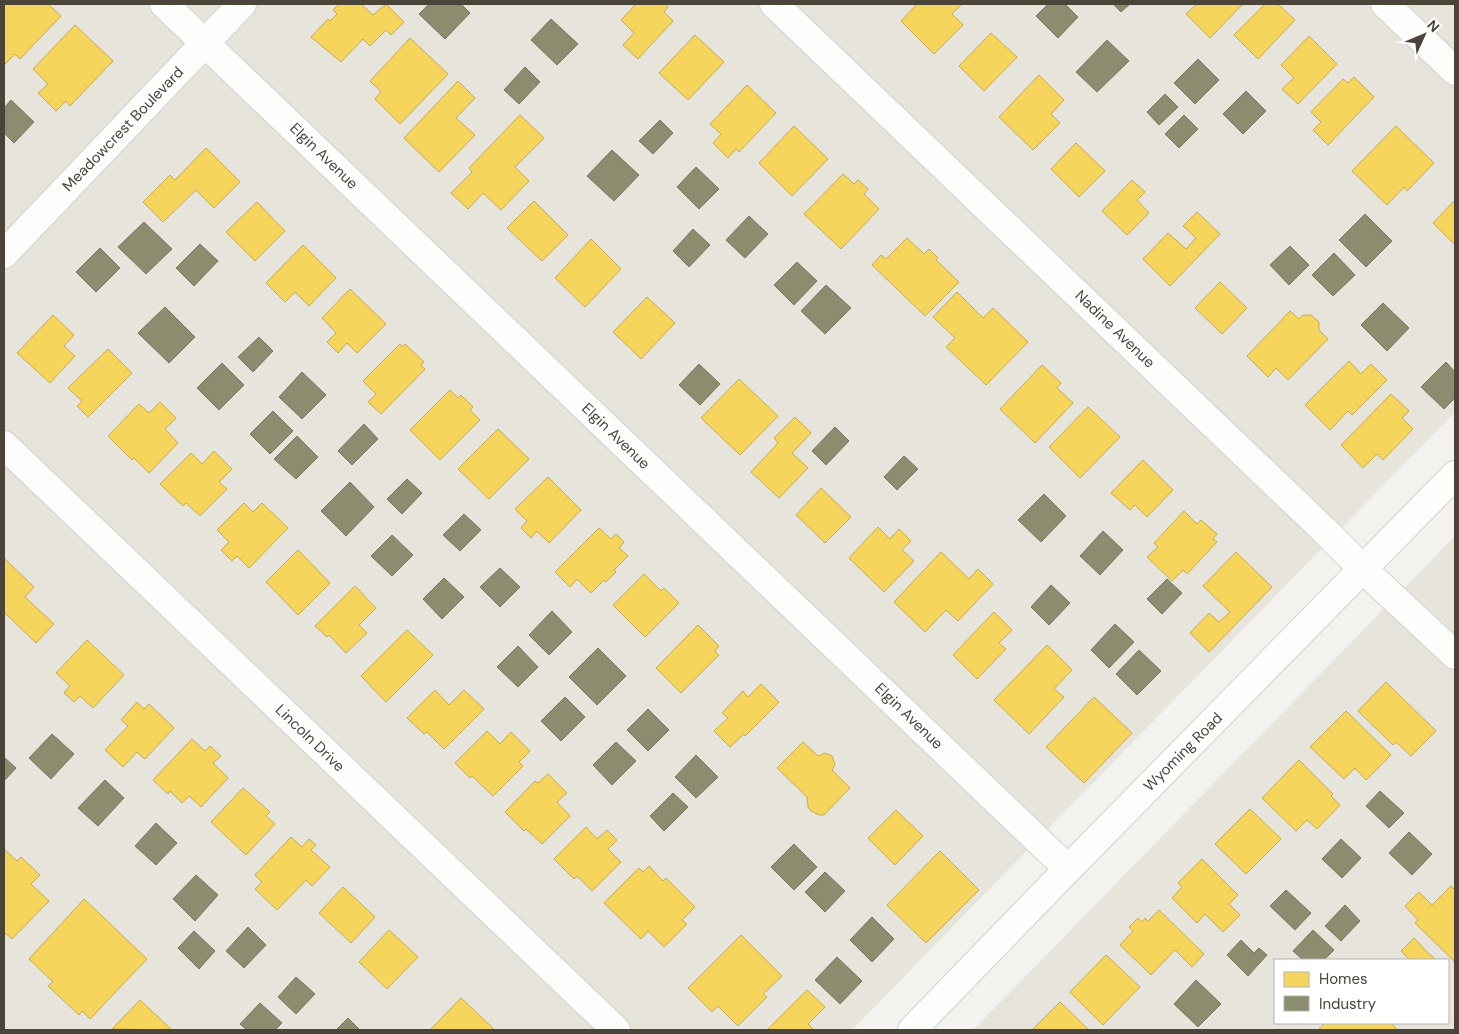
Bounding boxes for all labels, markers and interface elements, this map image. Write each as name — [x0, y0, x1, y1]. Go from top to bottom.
north arrow — [1399, 10, 1449, 60]
text: N — [1423, 16, 1443, 36]
street label: Meadowcrest Boulevard — [58, 62, 188, 196]
street label: Elgin Avenue — [286, 118, 362, 194]
street label: Nadine Avenue — [1071, 286, 1159, 372]
street label: Elgin Avenue — [578, 398, 654, 474]
street label: Elgin Avenue — [871, 678, 947, 754]
street label: Lincoln Drive — [271, 700, 349, 776]
street label: Wyoming Road — [1139, 708, 1227, 796]
legend — [1274, 959, 1449, 1024]
text: Homes — [1319, 969, 1368, 989]
text: Industry — [1319, 994, 1377, 1014]

